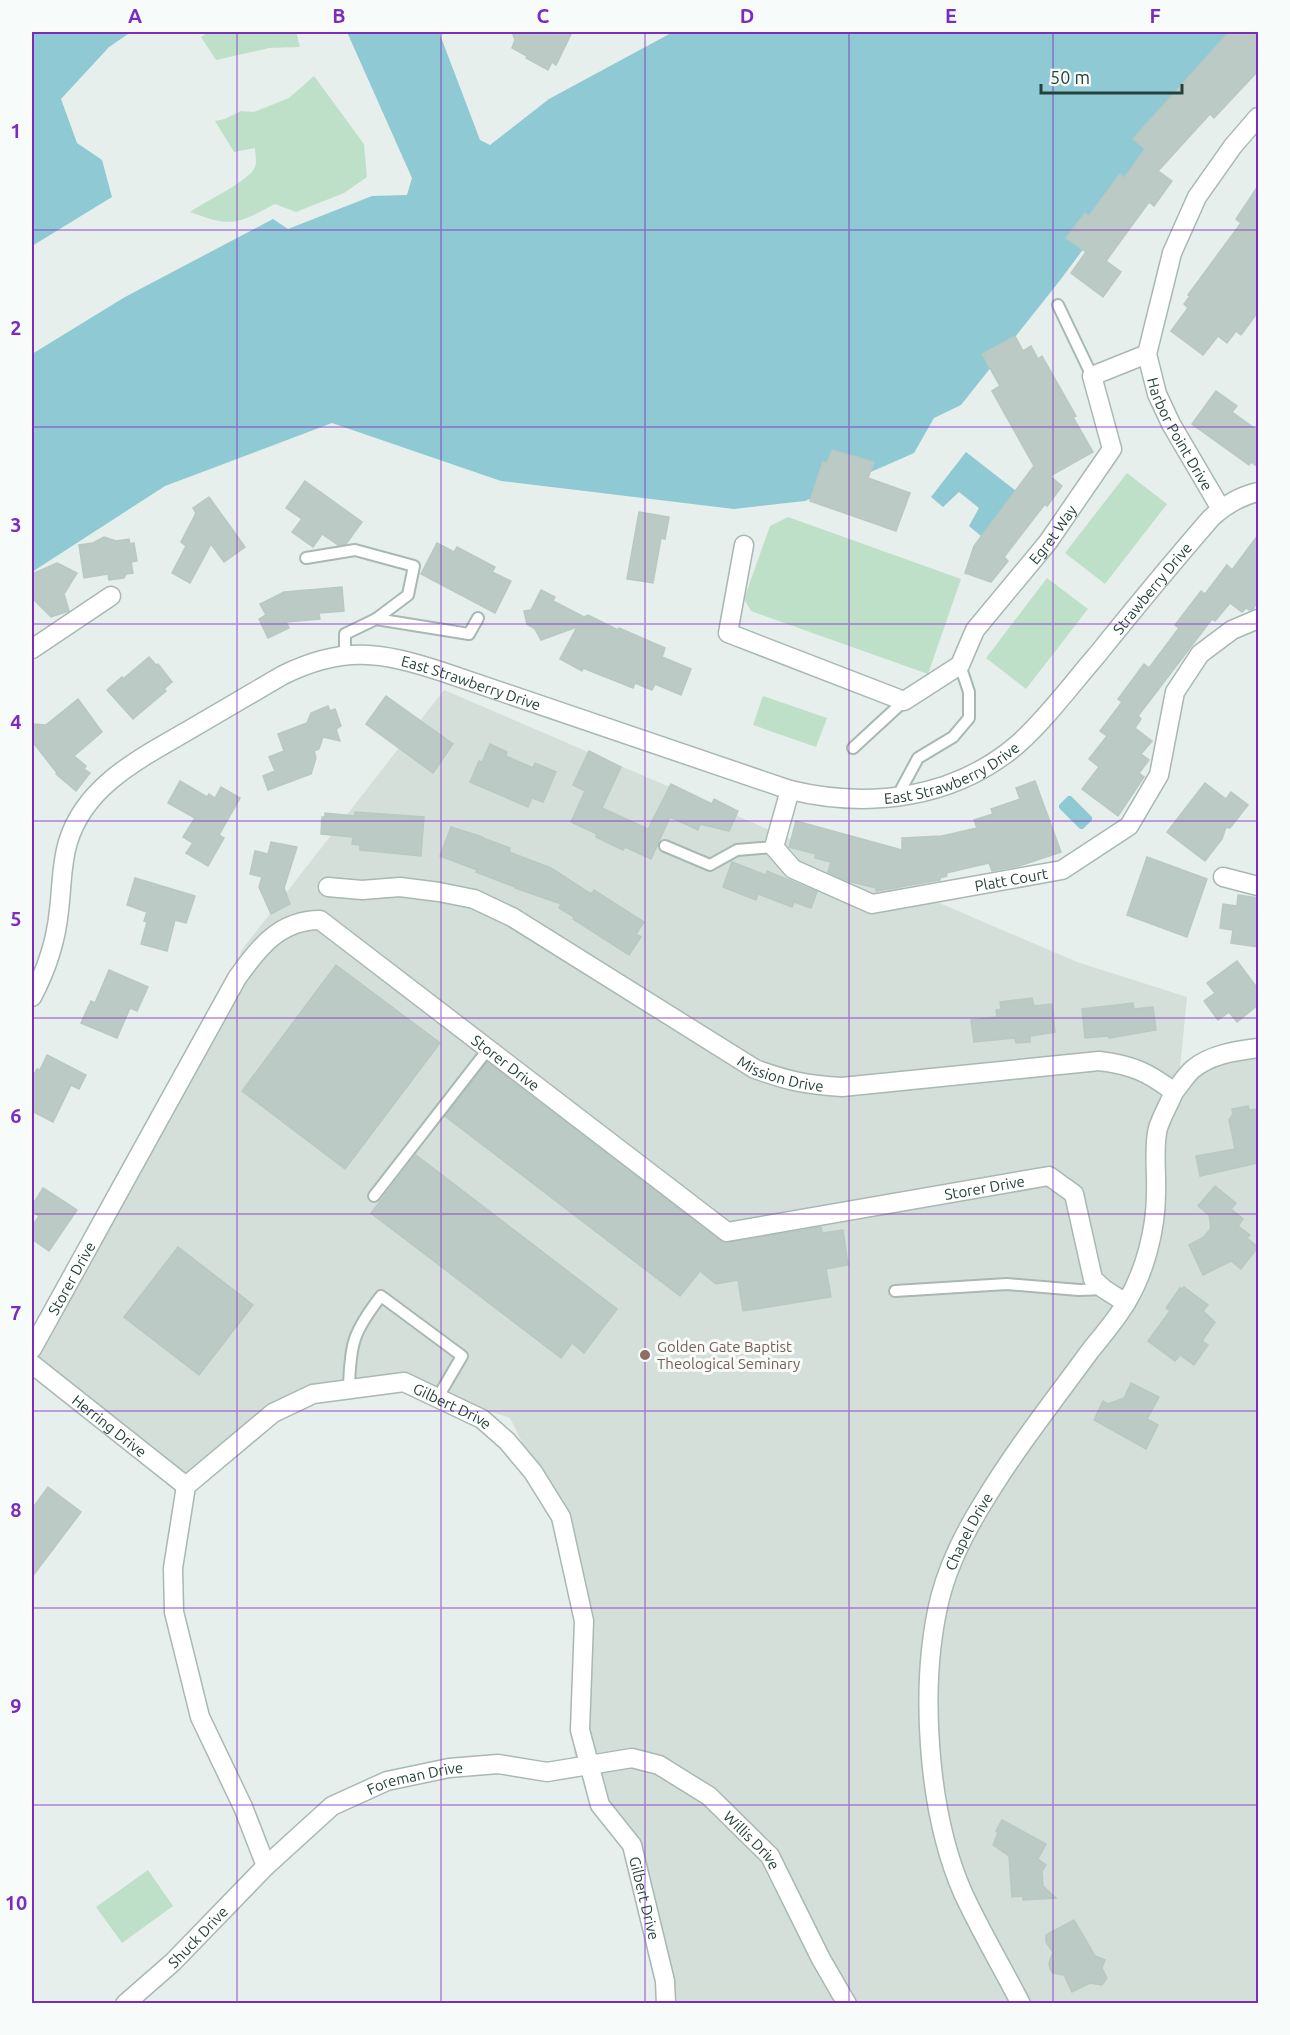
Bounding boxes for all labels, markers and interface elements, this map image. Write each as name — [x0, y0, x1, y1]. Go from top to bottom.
text: A — [128, 4, 142, 27]
text: B — [332, 4, 346, 27]
text: C — [537, 4, 550, 27]
text: D — [740, 4, 754, 27]
text: E — [945, 4, 957, 27]
text: F — [1149, 4, 1161, 27]
scale bar — [1041, 57, 1182, 95]
text: 50 m — [1050, 67, 1090, 87]
text: 1 — [10, 119, 22, 142]
text: 2 — [10, 316, 22, 339]
street label: Harbor Point Drive — [1145, 376, 1216, 493]
street label: Egret Way — [1025, 502, 1080, 567]
text: 3 — [10, 513, 22, 536]
street label: Strawberry Drive — [1109, 539, 1195, 637]
street label: East Strawberry Drive — [400, 652, 543, 713]
text: 4 — [10, 710, 22, 733]
street label: East Strawberry Drive — [883, 738, 1022, 807]
street label: Platt Court — [973, 864, 1049, 894]
text: 5 — [10, 907, 22, 930]
street label: Storer Drive — [469, 1031, 543, 1094]
street label: Mission Drive — [735, 1052, 825, 1094]
text: 6 — [10, 1104, 22, 1127]
street label: Storer Drive — [943, 1172, 1026, 1203]
street label: Storer Drive — [44, 1239, 98, 1318]
text: 7 — [10, 1301, 22, 1324]
place label: Golden Gate Baptist Theological Seminary — [657, 1338, 800, 1372]
marker: Golden Gate Baptist Theological Seminary — [638, 1348, 652, 1362]
street label: Gilbert Drive — [411, 1379, 495, 1432]
street label: Herring Drive — [69, 1391, 150, 1460]
street label: Chapel Drive — [941, 1489, 996, 1573]
text: 8 — [10, 1498, 22, 1521]
text: 9 — [10, 1694, 22, 1717]
street label: Foreman Drive — [364, 1758, 464, 1798]
street label: Willis Drive — [721, 1807, 784, 1872]
street label: Gilbert Drive — [627, 1855, 663, 1941]
text: 10 — [5, 1891, 27, 1914]
street label: Shuck Drive — [164, 1903, 231, 1971]

